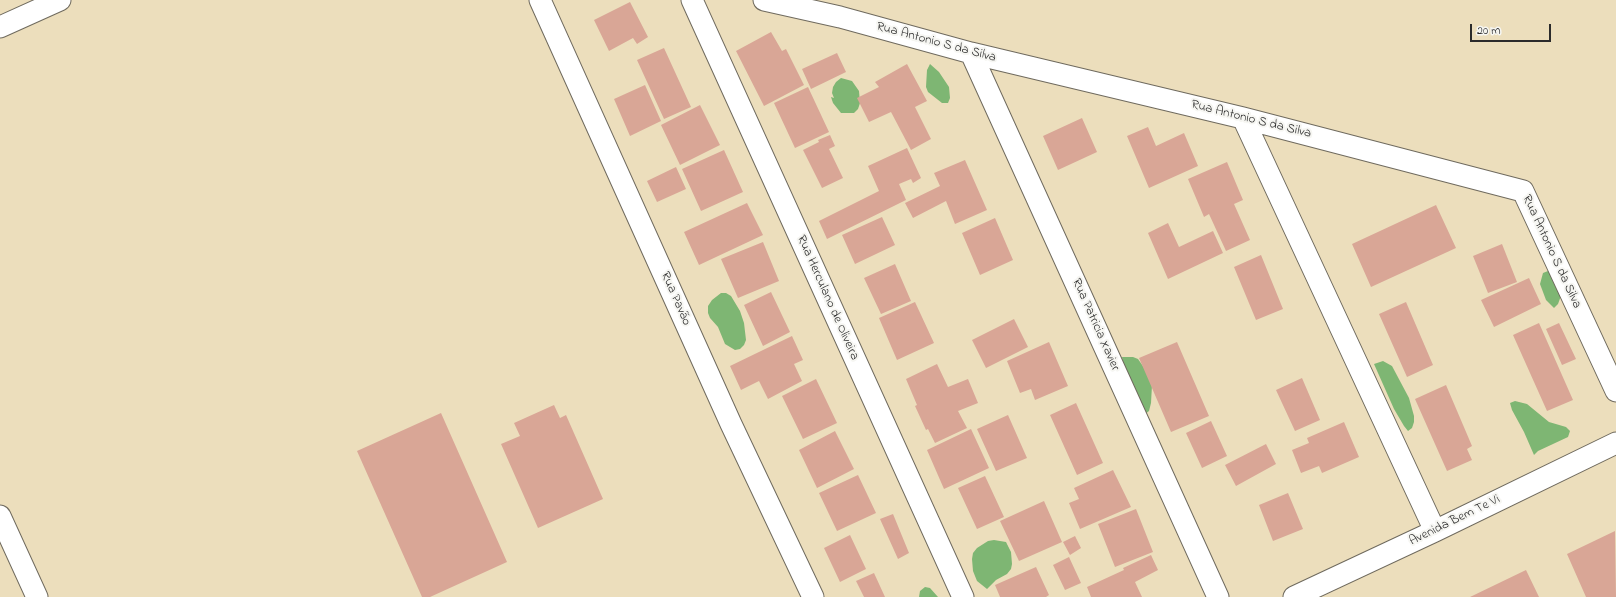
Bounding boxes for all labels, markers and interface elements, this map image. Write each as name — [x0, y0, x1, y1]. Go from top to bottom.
scale bar — [1472, 16, 1553, 42]
street label: Rua Antonio S da Silva — [874, 20, 998, 66]
text: 20 m — [1477, 22, 1500, 40]
street label: Rua Antonio S da Silva — [1189, 98, 1313, 142]
street label: Rua Antonio S da Silva — [1518, 193, 1584, 311]
street label: Rua Herculano de Oliveira — [792, 233, 862, 363]
street label: Rua Pavão — [656, 270, 694, 328]
street label: Rua Patricia Xavier — [1068, 276, 1122, 374]
street label: Avenida Bem Te Vi — [1407, 492, 1503, 550]

